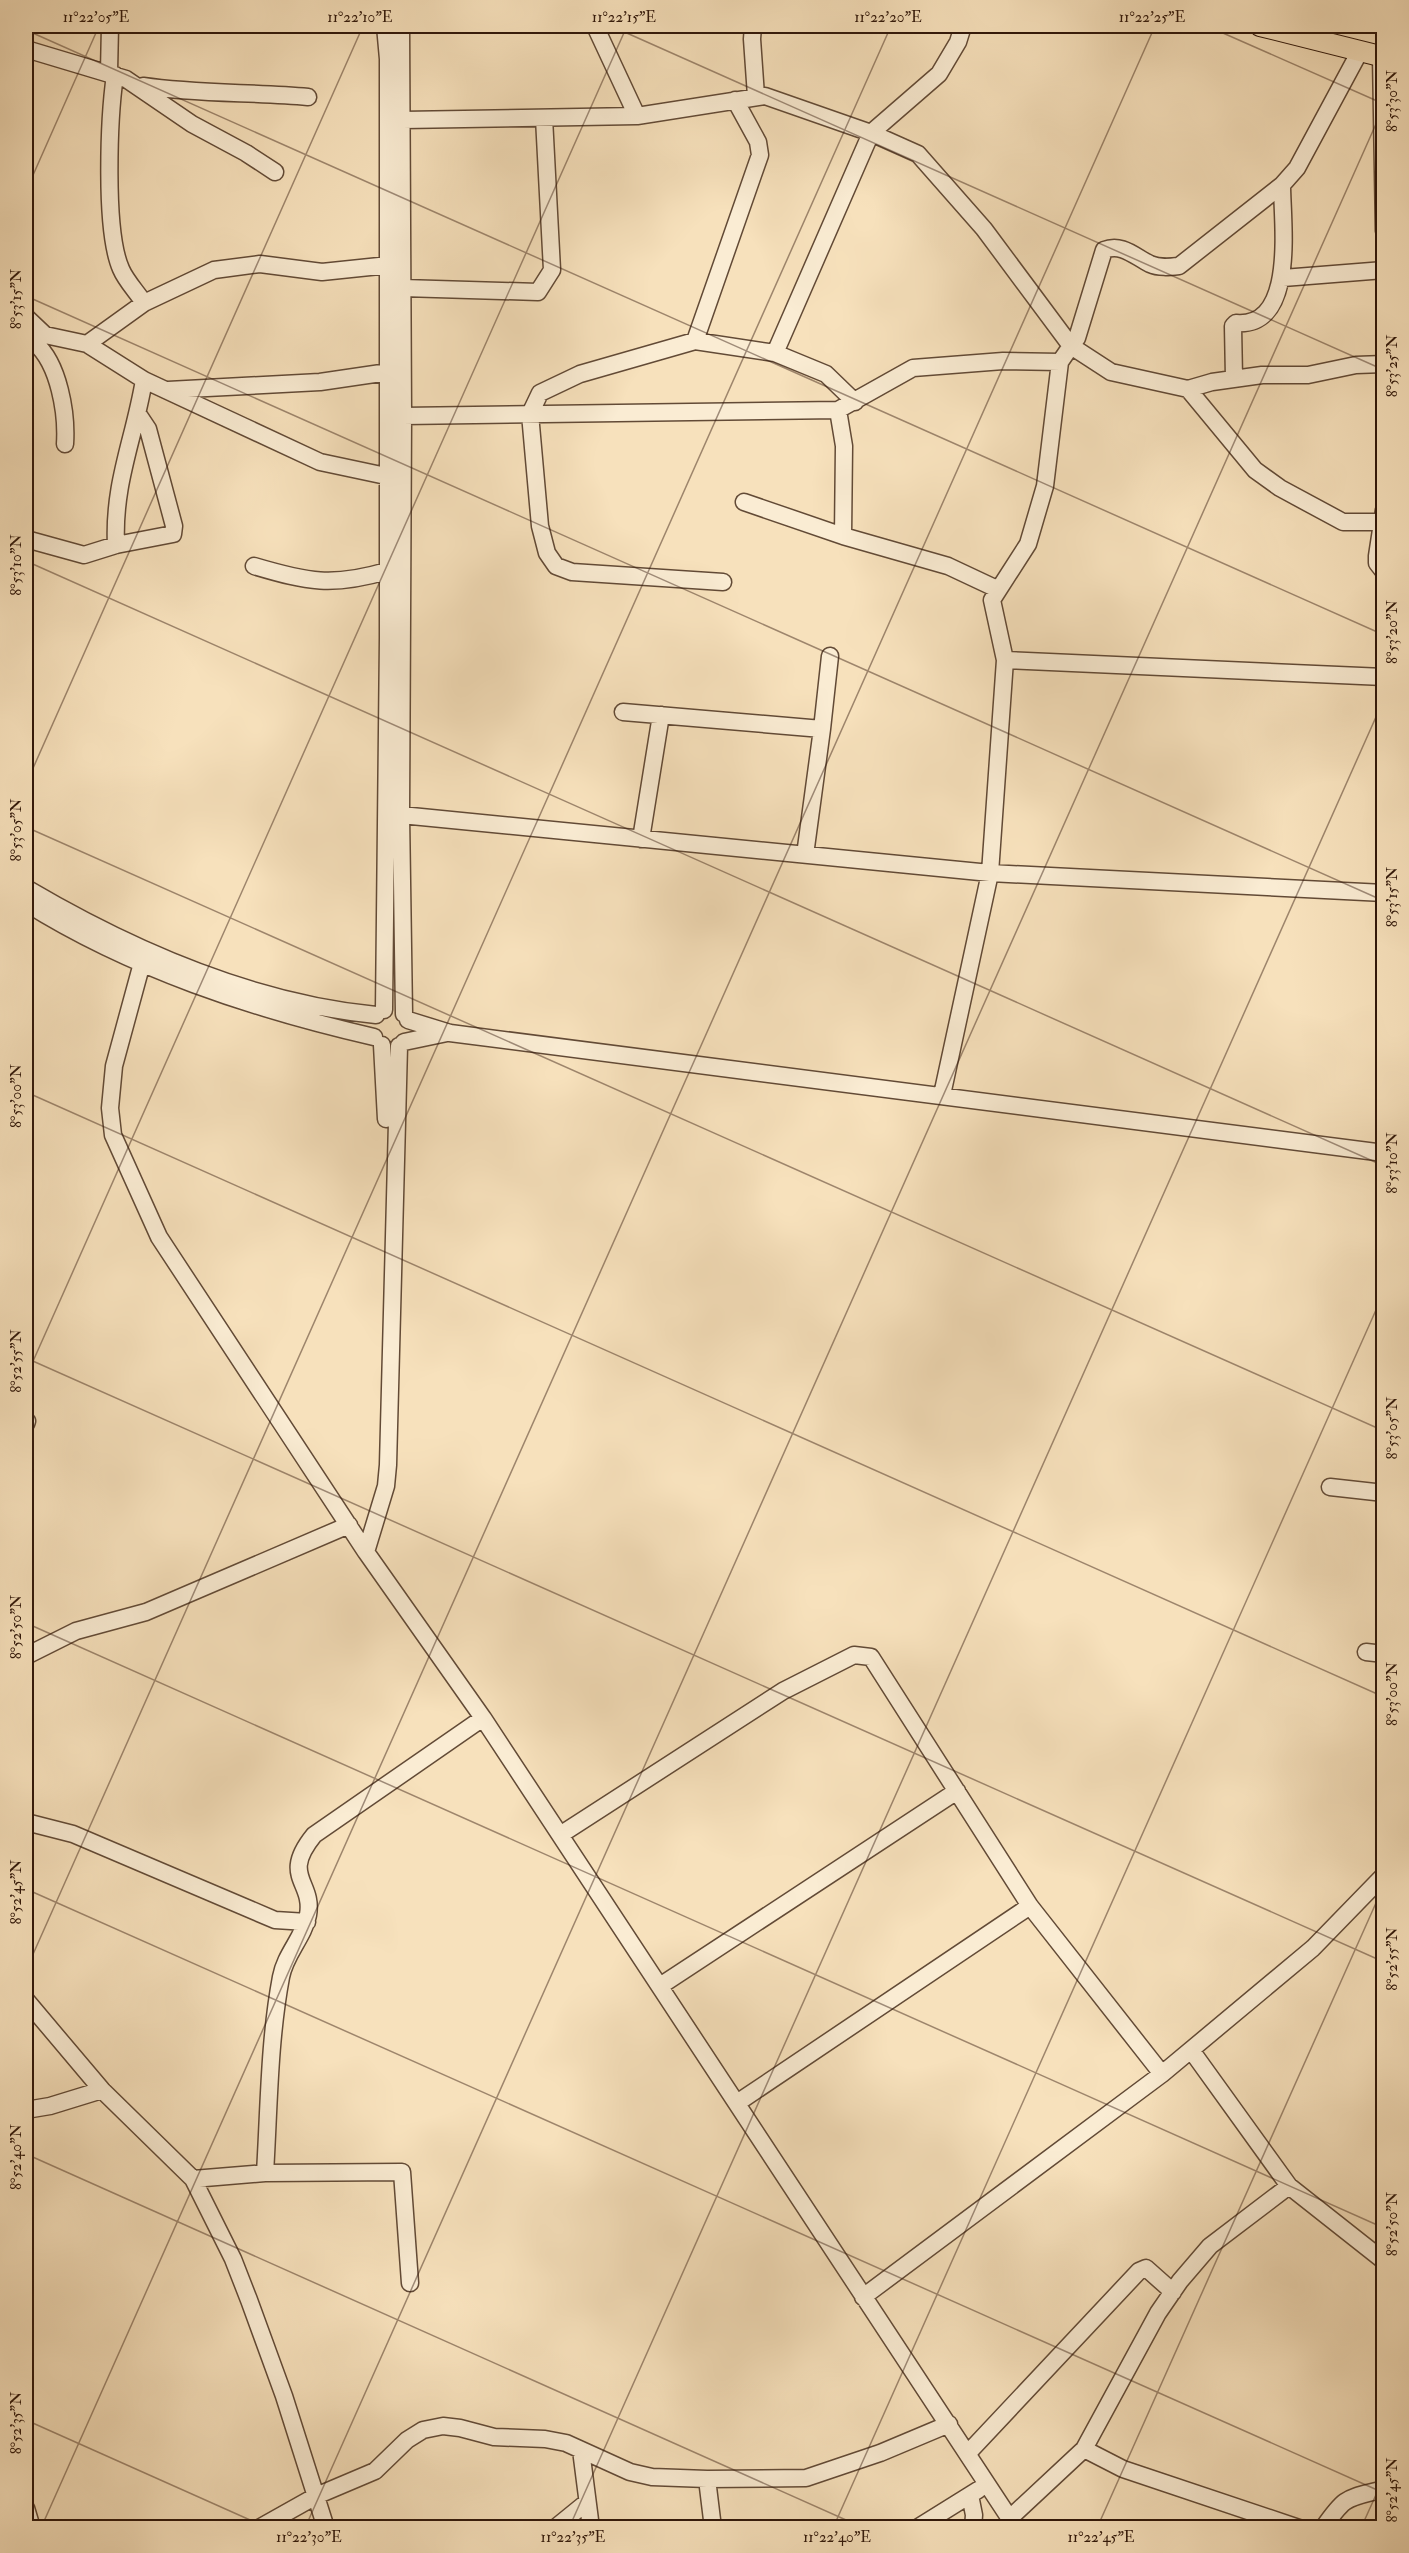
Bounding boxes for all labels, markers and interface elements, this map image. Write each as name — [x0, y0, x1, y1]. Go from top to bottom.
text: 11°22'05"E — [63, 8, 130, 27]
text: 11°22'10"E — [327, 8, 393, 27]
text: 11°22'15"E — [592, 8, 656, 27]
text: 11°22'20"E — [854, 8, 922, 27]
text: 11°22'25"E — [1119, 8, 1185, 27]
text: 8°53'30"N — [1383, 69, 1402, 132]
text: 8°53'15"N — [7, 268, 26, 329]
text: 8°53'25"N — [1383, 334, 1402, 397]
text: 8°53'10"N — [7, 534, 26, 596]
text: 8°53'20"N — [1383, 600, 1402, 664]
text: 8°53'05"N — [7, 798, 26, 861]
text: 8°53'15"N — [1383, 866, 1402, 927]
text: 8°53'00"N — [7, 1063, 26, 1128]
text: 8°53'10"N — [1383, 1132, 1402, 1194]
text: 8°52'55"N — [7, 1329, 26, 1393]
text: 8°53'05"N — [1383, 1396, 1402, 1459]
text: 8°52'50"N — [7, 1594, 26, 1659]
text: 8°53'00"N — [1383, 1661, 1402, 1726]
text: 8°52'45"N — [7, 1859, 26, 1924]
text: 8°52'55"N — [1383, 1927, 1402, 1991]
text: 8°52'40"N — [7, 2123, 26, 2190]
text: 8°52'50"N — [1383, 2191, 1402, 2256]
text: 8°52'35"N — [7, 2391, 26, 2454]
text: 8°52'45"N — [1383, 2457, 1402, 2522]
text: 11°22'30"E — [276, 2528, 342, 2547]
text: 11°22'35"E — [541, 2528, 606, 2547]
text: 11°22'40"E — [803, 2528, 871, 2547]
text: 11°22'45"E — [1067, 2528, 1135, 2547]

